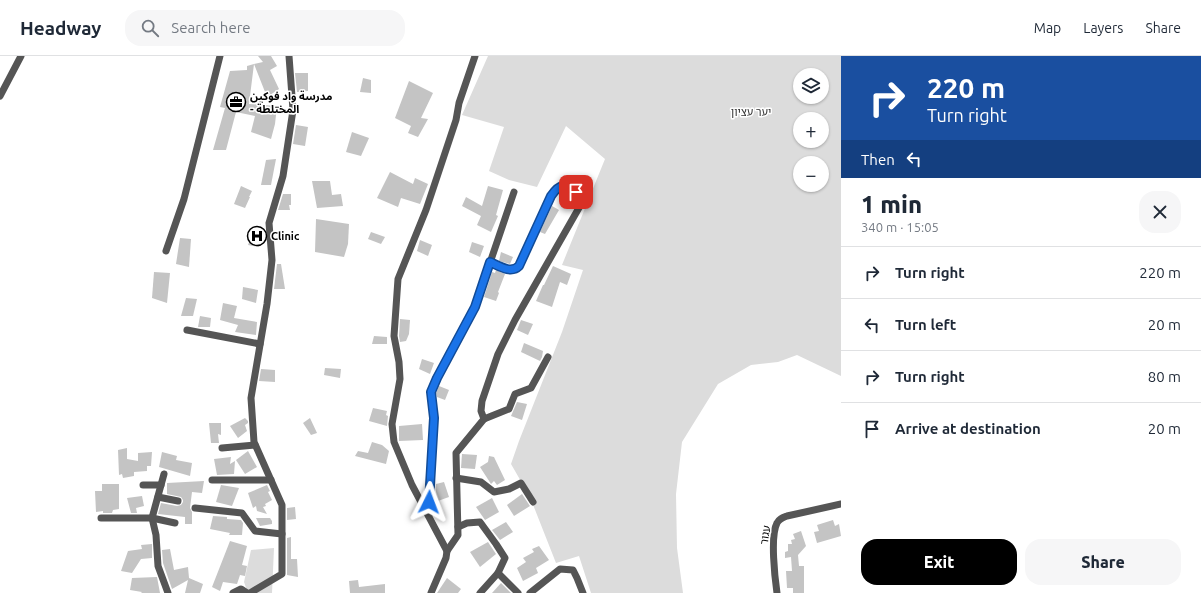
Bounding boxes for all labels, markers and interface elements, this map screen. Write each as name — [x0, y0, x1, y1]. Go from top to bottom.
search box — [125, 10, 405, 46]
text: Headway — [20, 17, 101, 39]
icon: search — [139, 17, 161, 39]
text: Search here — [171, 19, 251, 36]
text: Map — [1034, 20, 1061, 36]
text: Layers — [1083, 20, 1123, 36]
text: Share — [1145, 20, 1181, 36]
map controls — [793, 68, 829, 192]
button: layers — [793, 68, 829, 104]
icon: right — [861, 72, 913, 124]
text: 220 m — [927, 72, 1005, 103]
place label: مدرسة واد فوكين - المختلطة — [250, 90, 332, 115]
office icon: مدرسة واد فوكين - المختلطة — [225, 91, 247, 113]
text: Turn right — [927, 105, 1007, 125]
park label: יער עציון — [731, 106, 771, 118]
button: + — [793, 112, 829, 148]
icon: left — [903, 148, 925, 170]
text: Then — [861, 151, 895, 168]
button: − — [793, 156, 829, 192]
pin — [559, 175, 593, 209]
icon: arrive — [565, 181, 587, 203]
text: 1 min — [861, 191, 922, 218]
button: close — [1139, 191, 1181, 233]
text: 340 m · 15:05 — [861, 220, 939, 234]
hospital icon: Clinic — [246, 225, 268, 247]
place label: Clinic — [271, 230, 300, 242]
icon: right — [861, 262, 883, 284]
text: Turn right — [895, 264, 965, 281]
text: 220 m — [1139, 264, 1181, 281]
icon: left — [861, 314, 883, 336]
text: Turn left — [895, 316, 956, 333]
text: 20 m — [1148, 316, 1181, 333]
icon: right — [861, 366, 883, 388]
text: Turn right — [895, 368, 965, 385]
text: 80 m — [1148, 368, 1181, 385]
icon: arrive — [861, 418, 883, 440]
text: Arrive at destination — [895, 420, 1041, 437]
text: 20 m — [1148, 420, 1181, 437]
position arrow — [408, 481, 450, 523]
street label: עגור — [758, 524, 772, 546]
button: Exit — [861, 539, 1017, 585]
button: Share — [1025, 539, 1181, 585]

